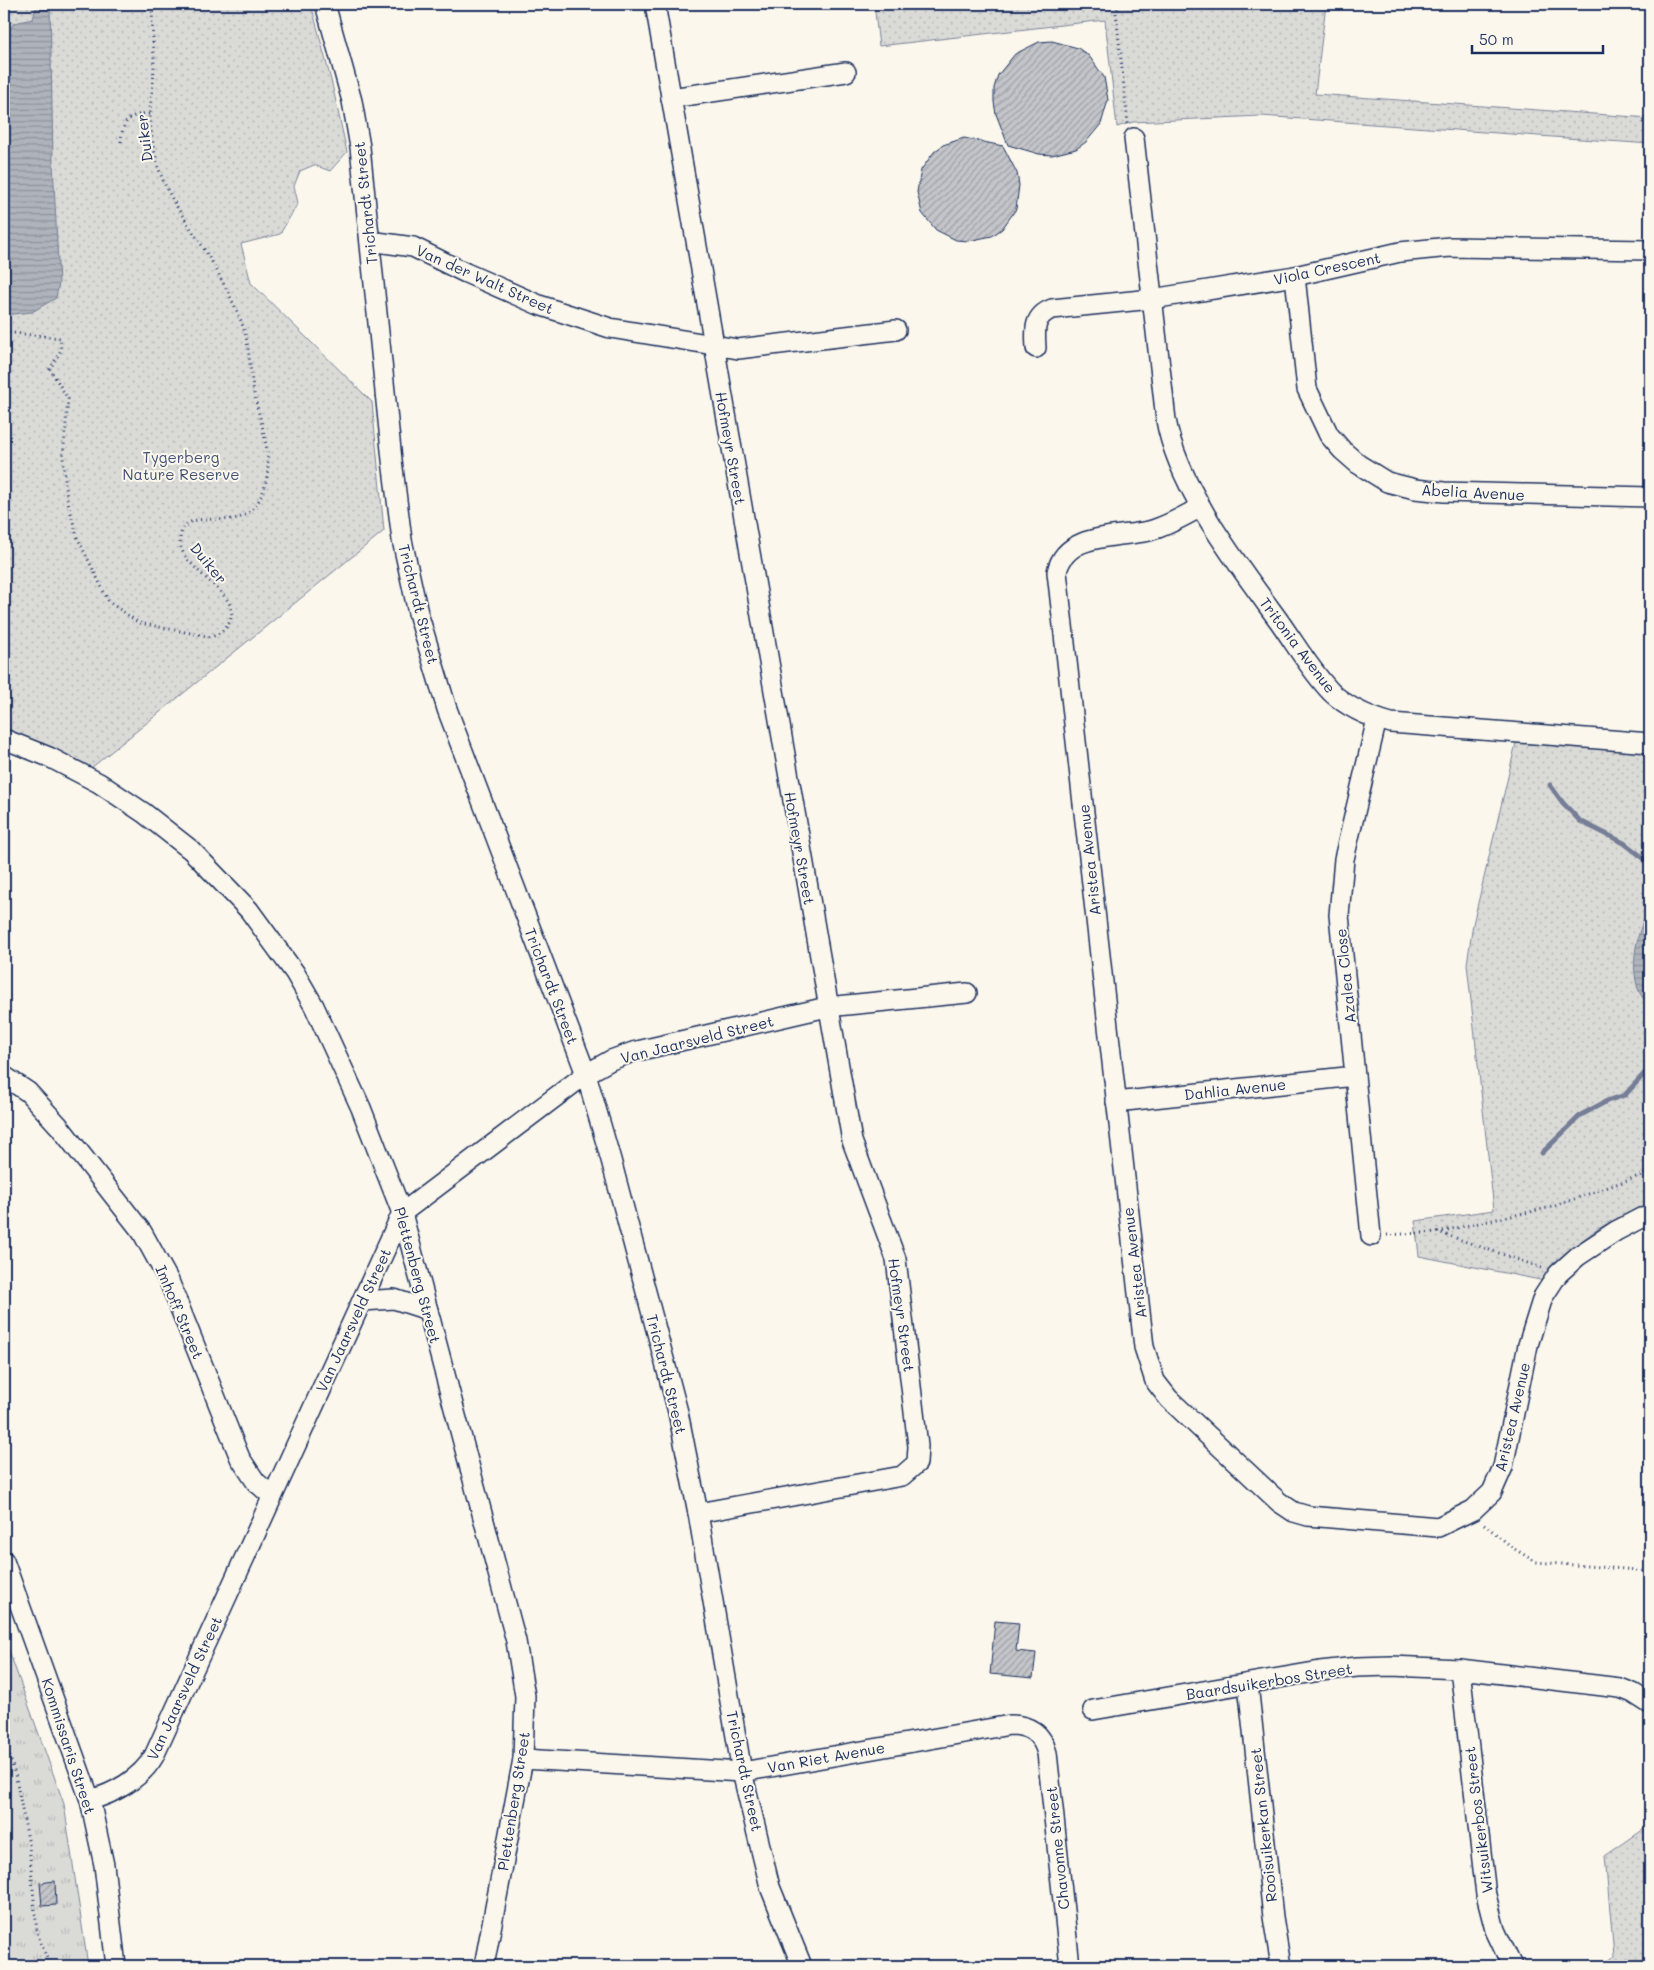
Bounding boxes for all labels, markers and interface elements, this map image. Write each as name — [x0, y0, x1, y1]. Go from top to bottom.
scale bar — [1472, 22, 1603, 54]
text: 50 m — [1479, 29, 1514, 49]
street label: Duiker — [131, 113, 157, 163]
street label: Trichardt Street — [349, 141, 381, 265]
street label: Van der Walt Street — [413, 240, 557, 318]
street label: Viola Crescent — [1272, 247, 1382, 289]
street label: Hofmeyr Street — [711, 390, 751, 506]
park label: Tygerberg Nature Reserve — [122, 447, 240, 484]
street label: Abelia Avenue — [1421, 479, 1525, 505]
street label: Duiker — [186, 538, 232, 588]
street label: Trichardt Street — [394, 542, 444, 666]
street label: Tritonia Avenue — [1255, 593, 1341, 697]
street label: Hofmeyr Street — [780, 790, 820, 906]
street label: Aristea Avenue — [1073, 803, 1105, 917]
street label: Trichardt Street — [521, 925, 583, 1047]
street label: Azalea Close — [1330, 928, 1360, 1024]
street label: Van Jaarsveld Street — [618, 1010, 776, 1068]
street label: Dahlia Avenue — [1183, 1074, 1287, 1104]
street label: Plettenberg Street — [390, 1204, 446, 1346]
street label: Aristea Avenue — [1117, 1206, 1151, 1320]
street label: Van Jaarsveld Street — [311, 1245, 395, 1395]
street label: Hofmeyr Street — [884, 1257, 920, 1373]
street label: Imhoff Street — [151, 1262, 209, 1362]
street label: Trichardt Street — [642, 1312, 692, 1436]
street label: Aristea Avenue — [1490, 1360, 1534, 1474]
street label: Van Jaarsveld Street — [142, 1613, 226, 1763]
street label: Baardsuikerbos Street — [1184, 1658, 1354, 1704]
street label: Kommissaris Street — [37, 1675, 101, 1817]
street label: Trichardt Street — [722, 1709, 768, 1833]
street label: Plettenberg Street — [492, 1730, 534, 1872]
street label: Van Riet Avenue — [766, 1737, 886, 1777]
street label: Witsuikerbos Street — [1459, 1746, 1497, 1894]
street label: Rooisuikerkan Street — [1245, 1747, 1281, 1903]
street label: Chavonne Street — [1041, 1785, 1073, 1911]

